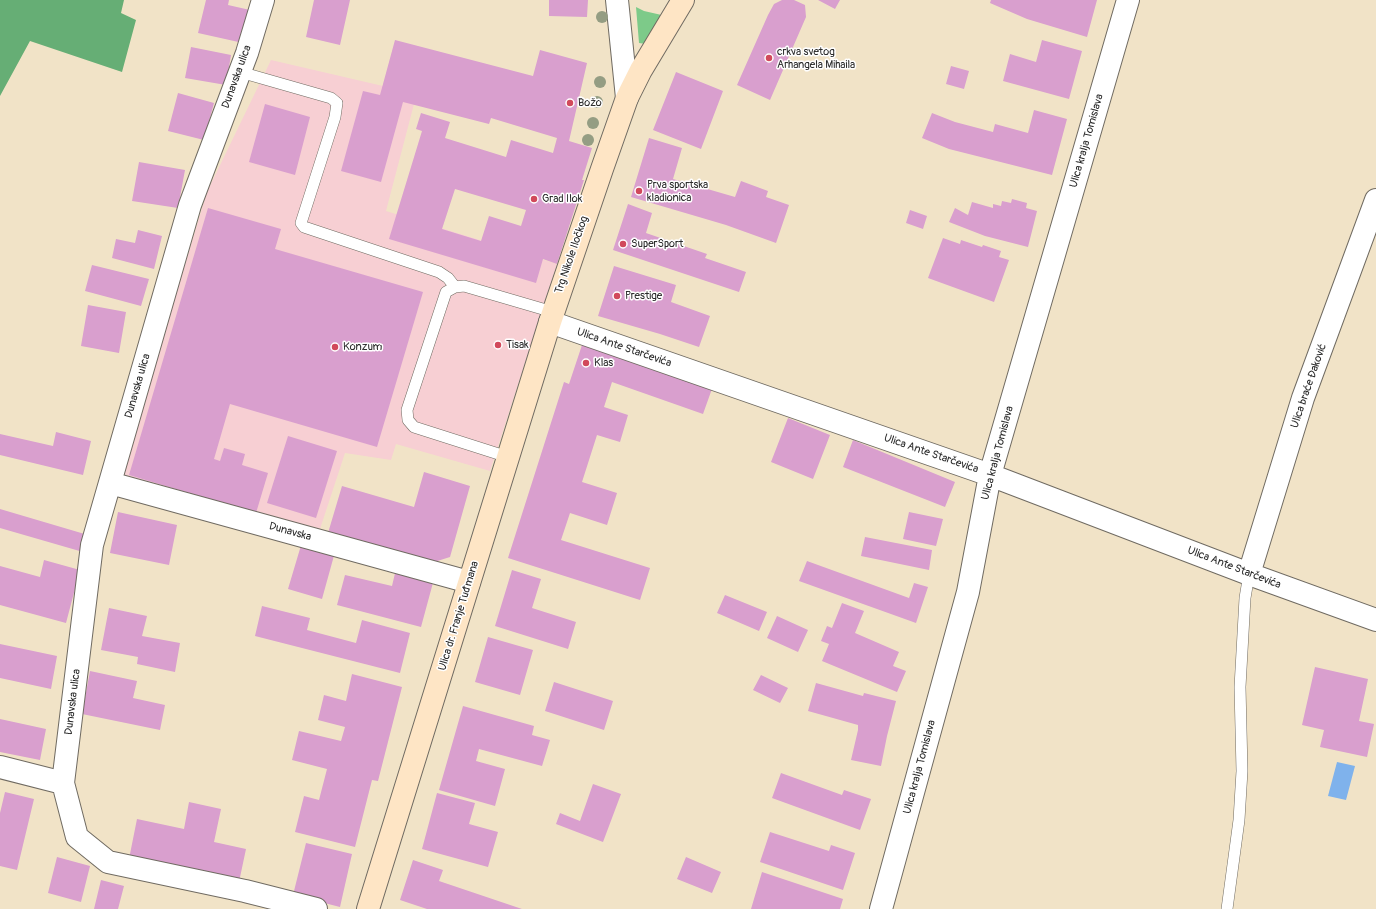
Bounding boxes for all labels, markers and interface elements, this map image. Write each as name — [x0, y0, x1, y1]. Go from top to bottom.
street label: Dunavska ulica — [219, 44, 255, 110]
place label: crkva svetog Arhangela Mihaila — [777, 45, 855, 71]
marker: crkva svetog Arhangela Mihaila — [764, 53, 774, 63]
street label: Ulica kralja Tomislava — [1067, 93, 1107, 189]
place label: Božo — [578, 96, 602, 110]
marker: Božo — [565, 98, 575, 108]
place label: Prva sportska kladionica — [647, 178, 708, 204]
marker: Prva sportska kladionica — [634, 186, 644, 196]
place label: Grad Ilok — [542, 192, 582, 206]
marker: Grad Ilok — [529, 194, 539, 204]
street label: Trg Nikole Iločkog — [553, 214, 591, 296]
place label: SuperSport — [631, 237, 683, 251]
marker: SuperSport — [618, 239, 628, 249]
place label: Prestige — [625, 289, 662, 303]
marker: Prestige — [612, 291, 622, 301]
street label: Ulica Ante Starčevića — [575, 326, 673, 370]
place label: Tisak — [506, 338, 529, 352]
place label: Konzum — [343, 340, 382, 354]
marker: Tisak — [493, 340, 503, 350]
marker: Konzum — [330, 342, 340, 352]
street label: Ulica braće Đaković — [1288, 342, 1330, 430]
street label: Dunavska ulica — [123, 352, 153, 420]
place label: Klas — [594, 356, 613, 370]
marker: Klas — [581, 358, 591, 368]
street label: Ulica kralja Tomislava — [979, 405, 1017, 501]
street label: Ulica Ante Starčevića — [882, 432, 980, 476]
street label: Dunavska — [267, 520, 313, 544]
street label: Ulica Ante Starčevića — [1185, 544, 1283, 592]
street label: Ulica dr. Franje Tuđmana — [436, 560, 482, 672]
street label: Dunavska ulica — [62, 668, 84, 736]
street label: Ulica kralja Tomislava — [901, 719, 939, 815]

